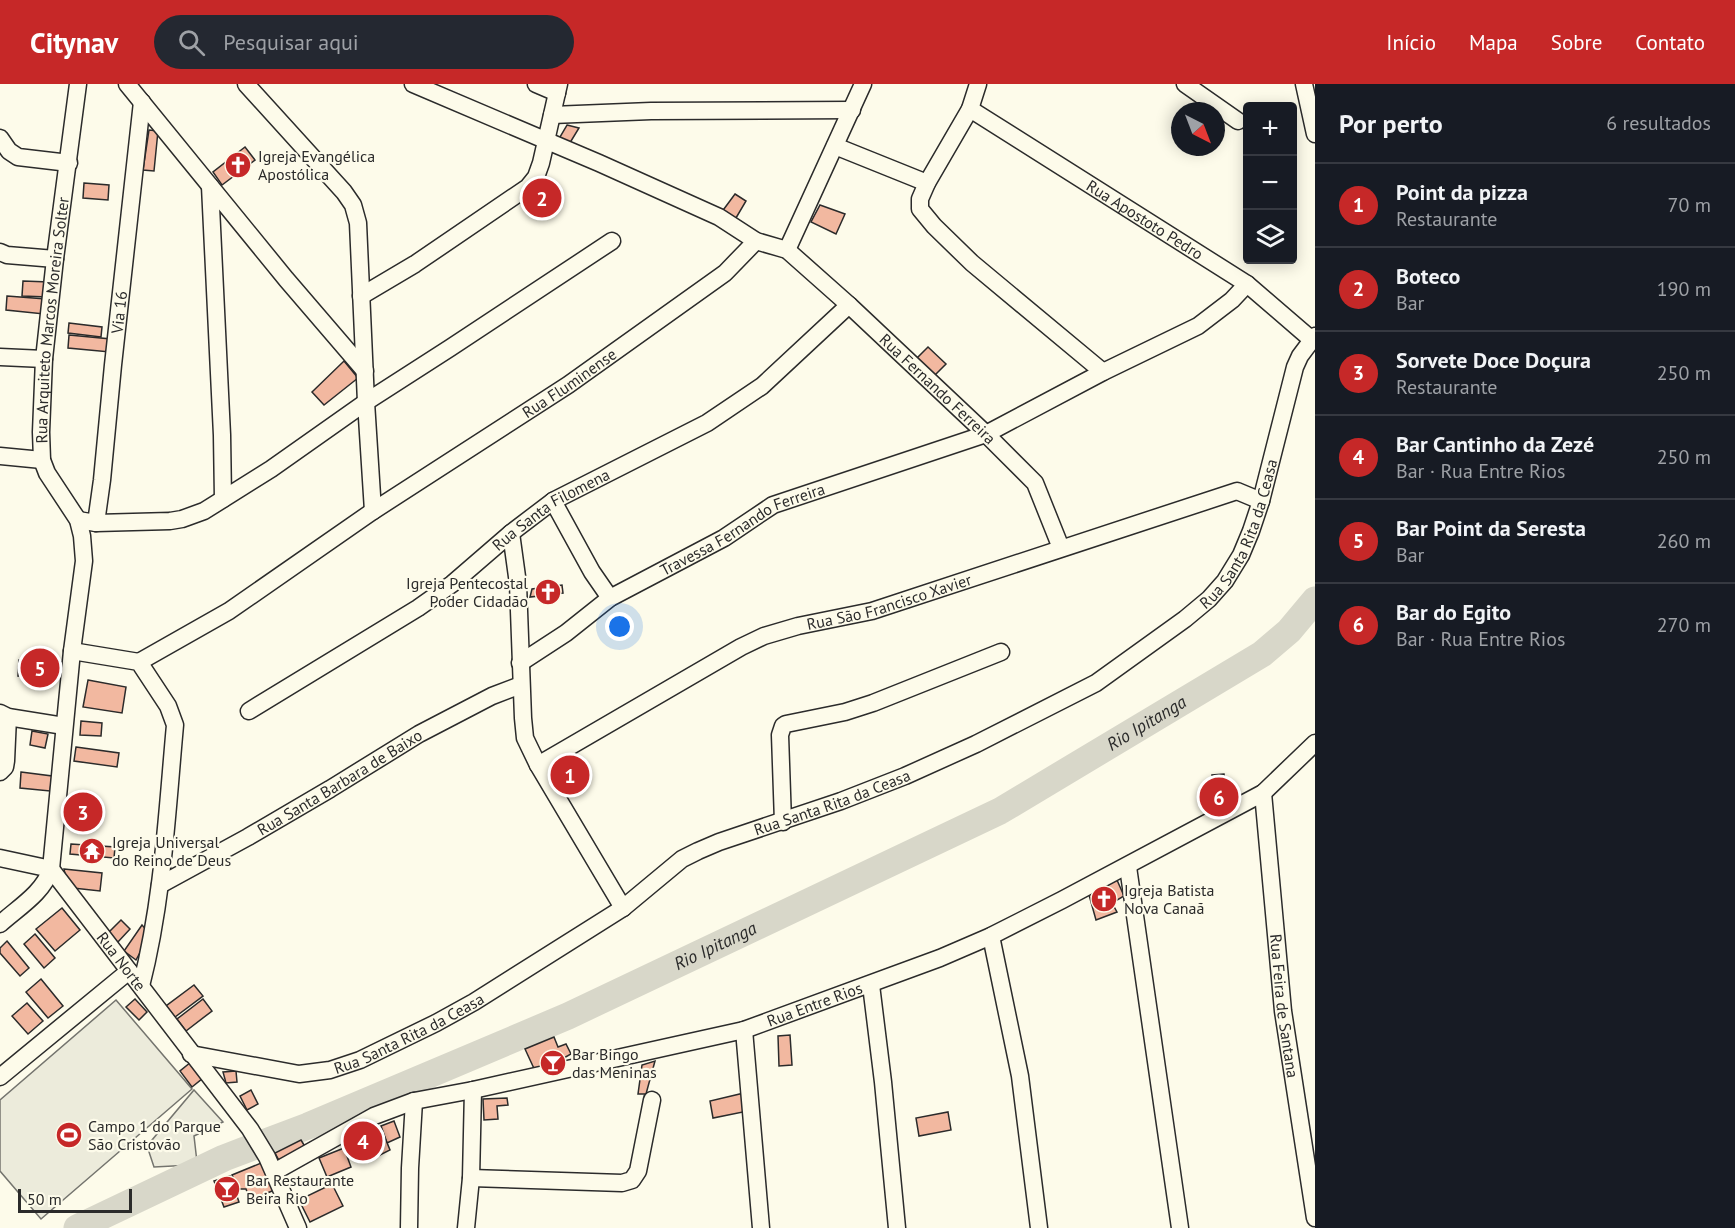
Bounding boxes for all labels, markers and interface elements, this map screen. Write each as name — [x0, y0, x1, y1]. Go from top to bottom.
search box — [154, 15, 574, 69]
text: Citynav — [30, 24, 118, 61]
icon: search — [175, 26, 208, 59]
text: Pesquisar aqui — [223, 28, 359, 56]
text: Início — [1386, 29, 1436, 56]
text: Mapa — [1469, 29, 1518, 56]
text: Sobre — [1551, 29, 1602, 56]
text: Contato — [1635, 29, 1705, 56]
north arrow — [1171, 102, 1225, 156]
map controls — [1243, 102, 1297, 264]
button: + — [1243, 102, 1297, 156]
text: Por perto — [1339, 107, 1443, 140]
text: 6 resultados — [1606, 110, 1711, 136]
place label: Igreja Evangélica Apostólica — [258, 146, 375, 184]
church icon: Igreja Evangélica Apostólica — [223, 150, 253, 180]
button: − — [1243, 156, 1297, 210]
street label: Rua Apostoto Pedro — [1083, 175, 1207, 264]
pin: 2 — [522, 176, 562, 220]
text: Point da pizza — [1396, 178, 1528, 206]
text: 1 — [1353, 192, 1364, 218]
text: 70 m — [1668, 192, 1711, 218]
street label: Rua Arquiteto Marcos Moreira Solter — [31, 195, 73, 444]
text: Restaurante — [1396, 206, 1497, 232]
button: layers — [1243, 210, 1297, 264]
text: Boteco — [1396, 262, 1460, 290]
text: 2 — [1353, 276, 1364, 302]
text: 190 m — [1657, 276, 1711, 302]
street label: Via 16 — [106, 290, 131, 336]
text: Bar — [1396, 290, 1424, 316]
street label: Rua Fernando Ferreira — [876, 329, 1000, 448]
street label: Rua Fluminense — [518, 344, 620, 422]
text: Sorvete Doce Doçura — [1396, 346, 1591, 374]
text: 3 — [1353, 360, 1364, 386]
text: 250 m — [1657, 360, 1711, 386]
text: Restaurante — [1396, 374, 1497, 400]
text: Bar Cantinho da Zezé — [1396, 430, 1594, 458]
text: 4 — [1353, 444, 1364, 470]
text: 250 m — [1657, 444, 1711, 470]
street label: Rua Santa Rita da Ceasa — [1195, 457, 1281, 613]
text: Bar · Rua Entre Rios — [1396, 458, 1565, 484]
street label: Rua Santa Filomena — [488, 464, 613, 555]
street label: Travessa Fernando Ferreira — [657, 478, 827, 580]
text: Bar Point da Seresta — [1396, 514, 1586, 542]
text: 5 — [1353, 528, 1364, 554]
text: 260 m — [1657, 528, 1711, 554]
text: Bar — [1396, 542, 1424, 568]
street label: Rua São Francisco Xavier — [805, 569, 974, 634]
place label: Igreja Pentecostal Poder Cidadão — [406, 573, 528, 611]
church icon: Igreja Pentecostal Poder Cidadão — [533, 577, 563, 607]
text: Bar do Egito — [1396, 598, 1511, 626]
your location — [605, 612, 634, 641]
text: 6 — [1353, 612, 1364, 638]
text: 270 m — [1657, 612, 1711, 638]
text: Bar · Rua Entre Rios — [1396, 626, 1565, 652]
pin: 5 — [20, 646, 60, 690]
water label: Rio Ipitanga — [1102, 690, 1190, 755]
street label: Rua Santa Barbara de Baixo — [253, 725, 426, 839]
pin: 1 — [550, 752, 590, 798]
street label: Rua Santa Rita da Ceasa — [751, 765, 913, 840]
pin: 6 — [1200, 774, 1238, 820]
pin: 3 — [64, 790, 103, 834]
place label: Igreja Universal do Reino de Deus — [112, 832, 231, 870]
temple icon: Igreja Universal do Reino de Deus — [77, 836, 107, 866]
place label: Igreja Batista Nova Canaã — [1124, 880, 1214, 918]
church icon: Igreja Batista Nova Canaã — [1089, 884, 1119, 914]
water label: Rio Ipitanga — [670, 916, 760, 975]
street label: Rua Norte — [93, 928, 150, 995]
street label: Rua Feira de Santana — [1266, 933, 1303, 1079]
street label: Rua Entre Rios — [764, 977, 865, 1031]
street label: Rua Santa Rita da Ceasa — [331, 988, 488, 1078]
place label: Bar Bingo das Meninas — [572, 1044, 657, 1082]
bar icon: Bar Bingo das Meninas — [538, 1048, 568, 1078]
place label: Campo 1 do Parque São Cristovão — [88, 1116, 221, 1154]
pin: 4 — [344, 1118, 382, 1164]
sports icon: Campo 1 do Parque São Cristovão — [54, 1120, 84, 1150]
place label: Bar Restaurante Beira Rio — [246, 1170, 354, 1208]
bar icon: Bar Restaurante Beira Rio — [212, 1174, 242, 1204]
scale bar — [18, 1186, 132, 1214]
text: 50 m — [27, 1189, 62, 1209]

